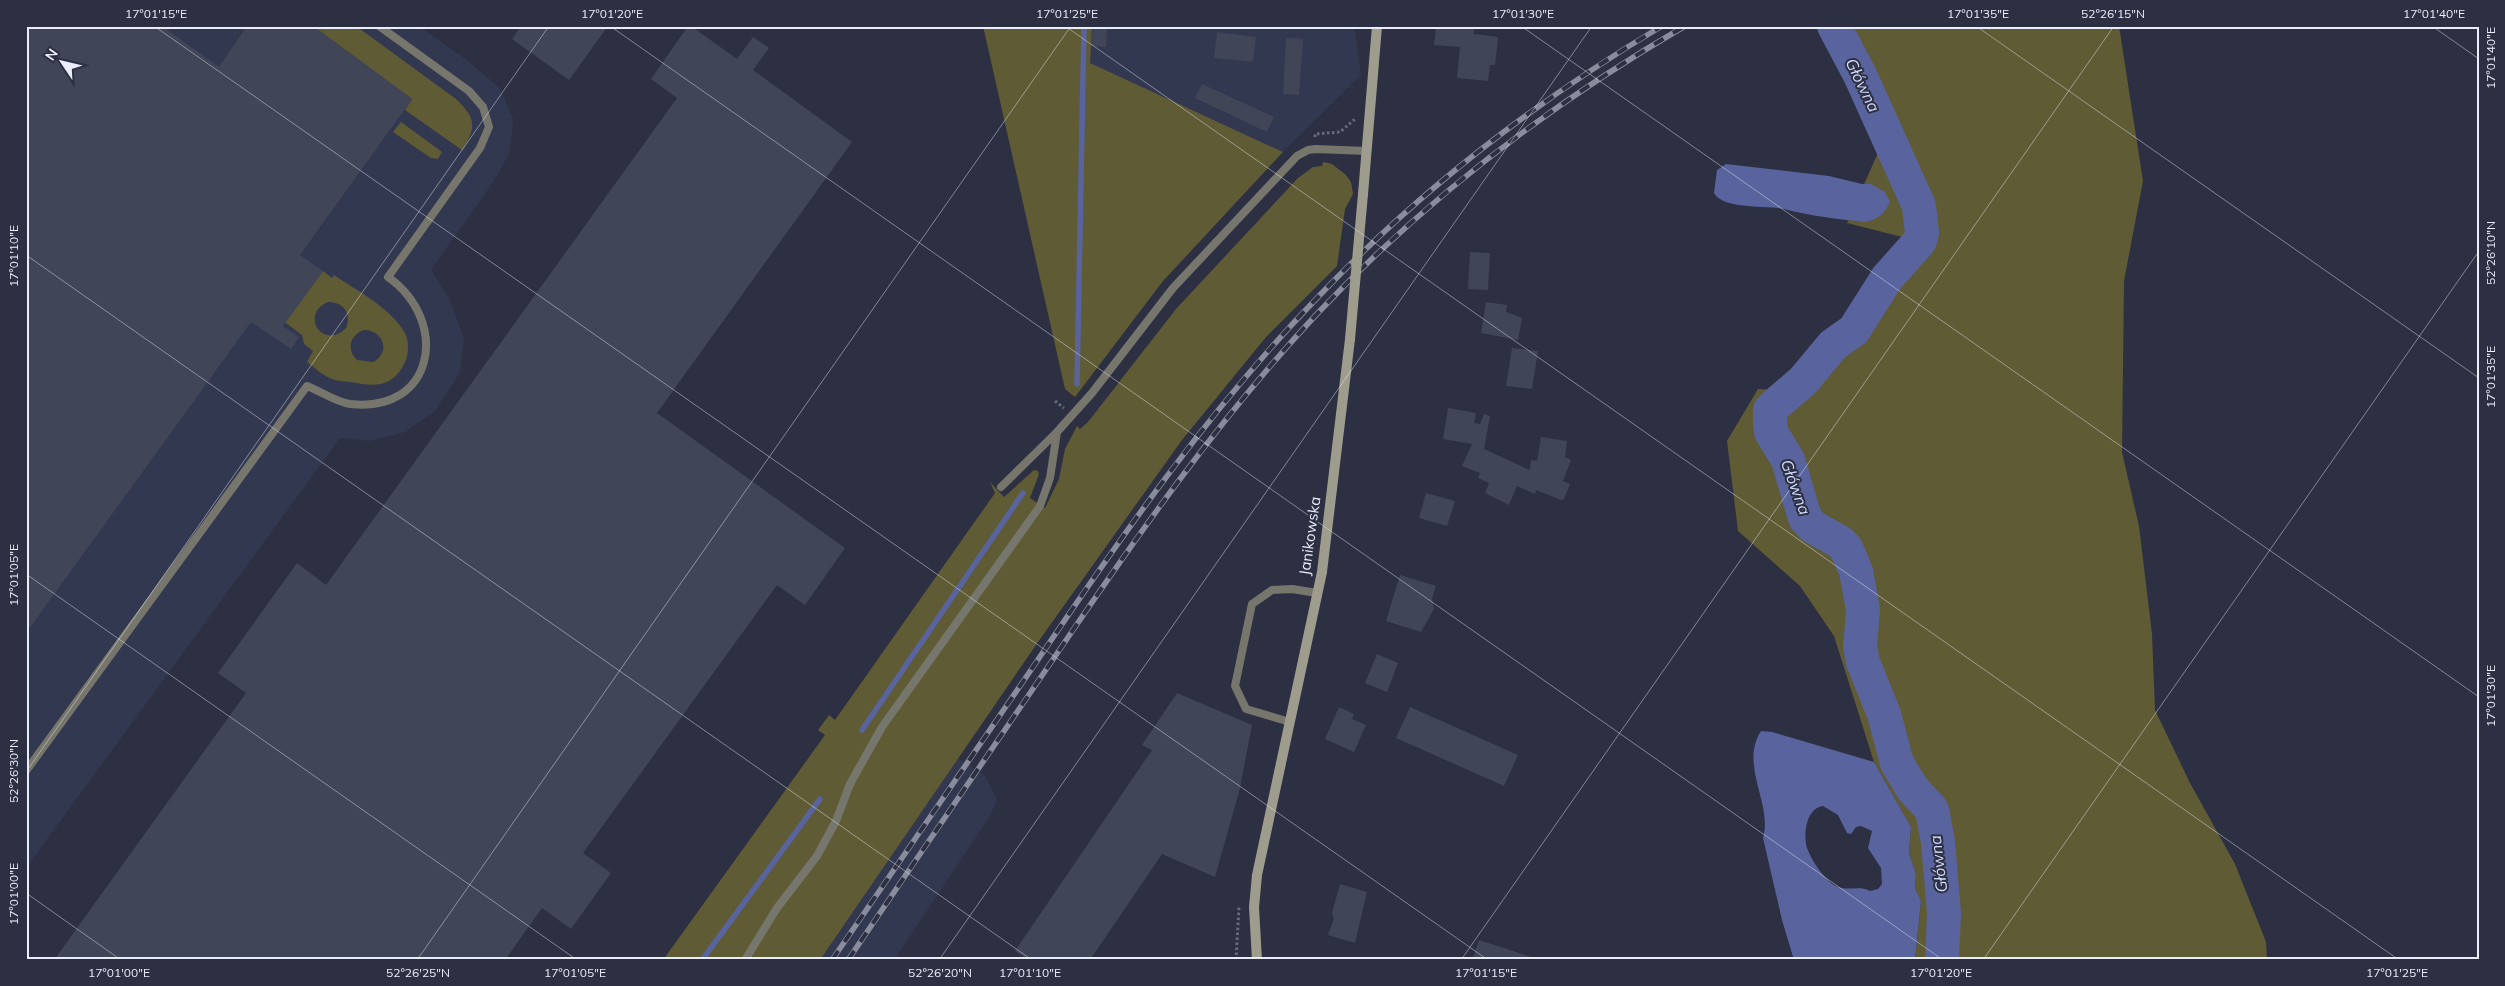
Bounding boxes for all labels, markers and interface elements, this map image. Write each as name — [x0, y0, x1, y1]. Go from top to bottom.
text: 17°01'15"E — [125, 6, 187, 21]
text: 17°01'20"E — [581, 6, 643, 21]
text: 17°01'25"E — [1036, 6, 1098, 21]
text: 17°01'30"E — [1492, 6, 1554, 21]
text: 17°01'35"E — [1947, 6, 2009, 21]
text: 52°26'15"N — [2081, 6, 2145, 21]
text: 17°01'40"E — [2403, 6, 2465, 21]
text: 17°01'40"E — [2483, 27, 2498, 89]
north arrow — [38, 38, 88, 88]
text: N — [41, 45, 62, 64]
water label: Główna — [1841, 55, 1885, 116]
text: 52°26'10"N — [2483, 221, 2498, 285]
text: 17°01'10"E — [6, 225, 21, 287]
text: 17°01'35"E — [2483, 346, 2498, 408]
water label: Główna — [1777, 457, 1815, 518]
street label: Janikowska — [1295, 495, 1324, 576]
text: 17°01'05"E — [6, 544, 21, 606]
text: 17°01'30"E — [2483, 665, 2498, 727]
text: 52°26'30"N — [6, 739, 21, 803]
water label: Główna — [1925, 834, 1951, 894]
text: 17°01'00"E — [6, 863, 21, 925]
text: 17°01'00"E — [88, 965, 150, 980]
text: 52°26'25"N — [386, 965, 450, 980]
text: 17°01'05"E — [544, 965, 606, 980]
text: 52°26'20"N — [908, 965, 972, 980]
text: 17°01'10"E — [999, 965, 1061, 980]
text: 17°01'15"E — [1455, 965, 1517, 980]
text: 17°01'20"E — [1910, 965, 1972, 980]
text: 17°01'25"E — [2366, 965, 2428, 980]

